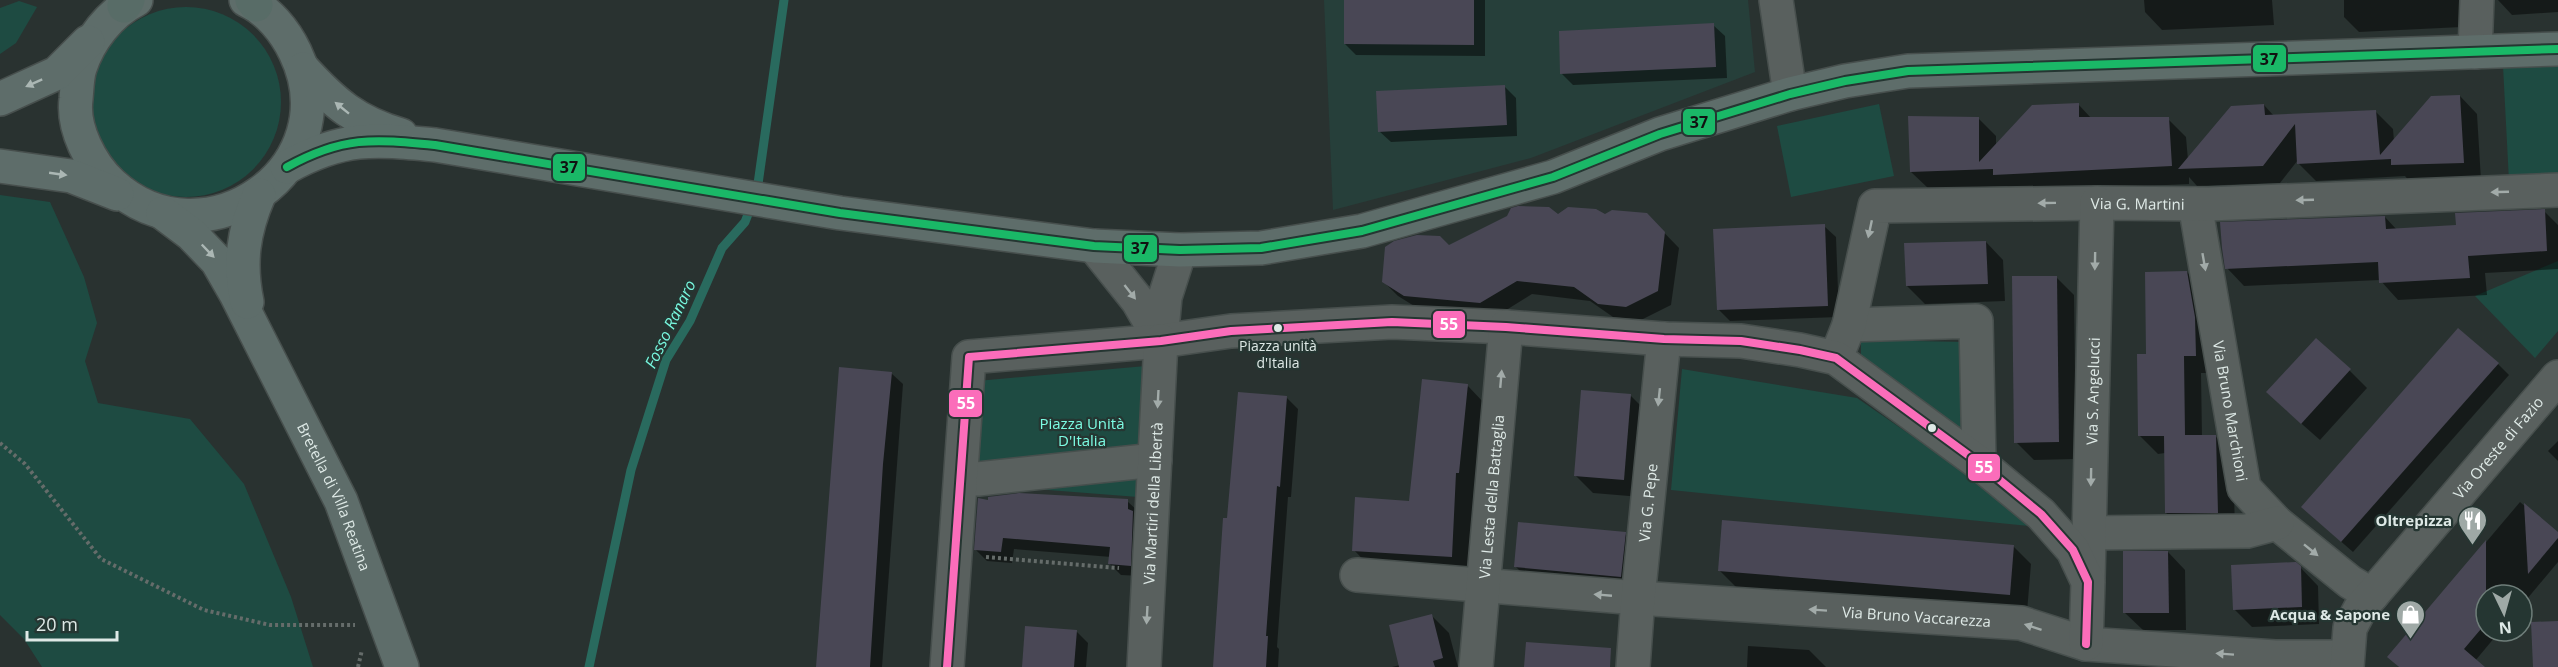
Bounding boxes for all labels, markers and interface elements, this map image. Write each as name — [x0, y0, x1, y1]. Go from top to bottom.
line badge: 37 — [2252, 44, 2287, 73]
text: 37 — [2260, 48, 2278, 70]
one-way arrow — [26, 79, 43, 88]
one-way arrow — [334, 101, 350, 114]
line badge: 37 — [1682, 108, 1716, 136]
text: 37 — [1690, 111, 1708, 133]
line badge: 37 — [552, 153, 586, 182]
text: 37 — [560, 156, 578, 178]
one-way arrow — [48, 170, 67, 179]
one-way arrow — [2490, 188, 2509, 197]
street label: Via G. Martini — [2091, 193, 2185, 214]
one-way arrow — [2295, 196, 2314, 205]
one-way arrow — [2037, 198, 2056, 208]
one-way arrow — [1865, 220, 1874, 239]
line badge: 37 — [1123, 234, 1158, 263]
text: 37 — [1131, 237, 1149, 259]
one-way arrow — [200, 244, 214, 258]
one-way arrow — [2091, 252, 2100, 271]
one-way arrow — [2200, 252, 2209, 271]
water label: Fosso Ranaro — [639, 276, 701, 372]
one-way arrow — [1123, 284, 1135, 299]
line badge: 55 — [1432, 310, 1466, 339]
text: 55 — [1440, 313, 1458, 335]
marker: Piazza unità d'Italia — [1272, 322, 1284, 334]
place label: Piazza unità d'Italia — [1239, 336, 1317, 372]
street label: Via S. Angelucci — [2081, 337, 2104, 445]
street label: Via Bruno Marchioni — [2209, 339, 2253, 483]
one-way arrow — [1496, 369, 1506, 388]
one-way arrow — [1654, 387, 1664, 406]
line badge: 55 — [948, 389, 983, 418]
one-way arrow — [1153, 390, 1162, 409]
text: 55 — [957, 392, 975, 414]
street label: Via Oreste di Fazio — [2448, 392, 2547, 503]
park label: Piazza Unità D'Italia — [1039, 413, 1125, 450]
street label: Via Lesta della Battaglia — [1474, 414, 1508, 580]
street label: Bretella di Villa Reatina — [293, 419, 376, 573]
street label: Via Martiri della Libertà — [1138, 422, 1167, 585]
unlabelled marker — [1926, 422, 1938, 434]
line badge: 55 — [1967, 453, 2001, 482]
text: 55 — [1975, 456, 1993, 478]
street label: Via G. Pepe — [1634, 462, 1661, 543]
one-way arrow — [2086, 467, 2095, 486]
restaurant icon: Oltrepizza — [2457, 504, 2489, 546]
place label: Oltrepizza — [2376, 510, 2452, 530]
one-way arrow — [2303, 543, 2318, 555]
north arrow — [2474, 583, 2534, 643]
one-way arrow — [1593, 590, 1612, 600]
shop icon: Acqua & Sapone — [2395, 598, 2427, 640]
street label: Via Bruno Vaccarezza — [1841, 601, 1992, 631]
scale bar — [27, 604, 117, 642]
place label: Acqua & Sapone — [2270, 604, 2390, 624]
one-way arrow — [1143, 605, 1152, 624]
one-way arrow — [1809, 605, 1828, 615]
text: 20 m — [36, 612, 78, 636]
text: N — [2498, 616, 2513, 639]
one-way arrow — [2024, 622, 2042, 632]
one-way arrow — [2216, 649, 2235, 658]

